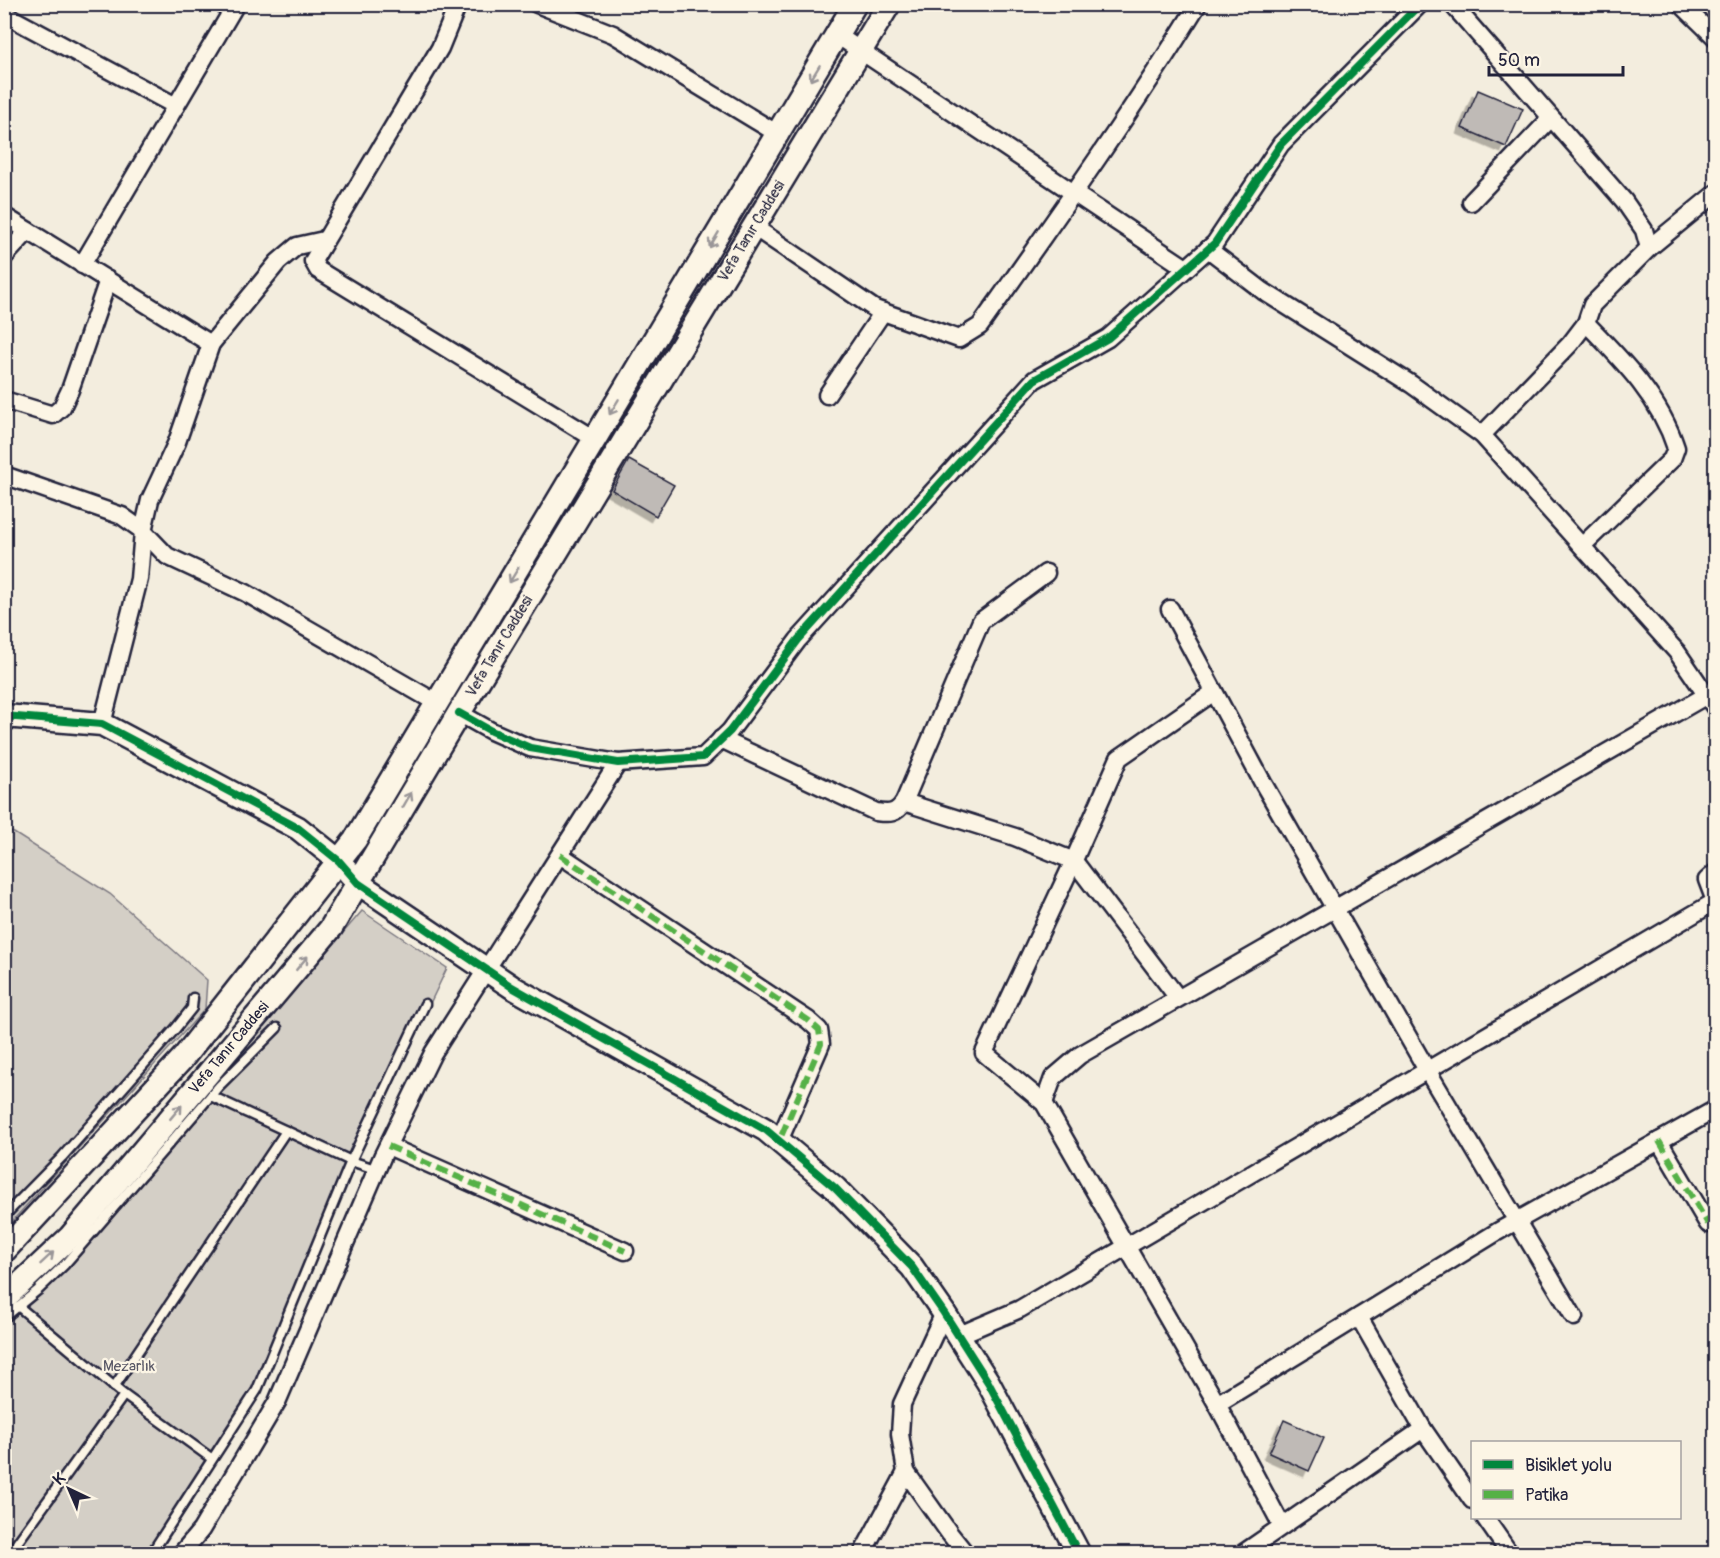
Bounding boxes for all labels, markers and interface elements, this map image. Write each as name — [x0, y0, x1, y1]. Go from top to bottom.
scale bar — [1489, 39, 1622, 77]
text: 50 m — [1498, 49, 1540, 72]
one-way arrow — [808, 64, 820, 81]
street label: Vefa Tanır Caddesi — [713, 177, 789, 285]
one-way arrow — [708, 231, 720, 248]
one-way arrow — [608, 398, 620, 415]
one-way arrow — [508, 566, 520, 583]
street label: Vefa Tanır Caddesi — [461, 592, 537, 700]
one-way arrow — [402, 792, 414, 809]
one-way arrow — [295, 955, 308, 971]
street label: Vefa Tanır Caddesi — [185, 998, 273, 1098]
one-way arrow — [169, 1104, 182, 1120]
one-way arrow — [39, 1252, 54, 1266]
park label: Mezarlık — [103, 1357, 156, 1376]
legend — [1471, 1441, 1681, 1519]
text: Bisiklet yolu — [1525, 1454, 1612, 1477]
north arrow — [39, 1459, 99, 1519]
text: K — [49, 1468, 70, 1489]
text: Patika — [1525, 1484, 1568, 1507]

